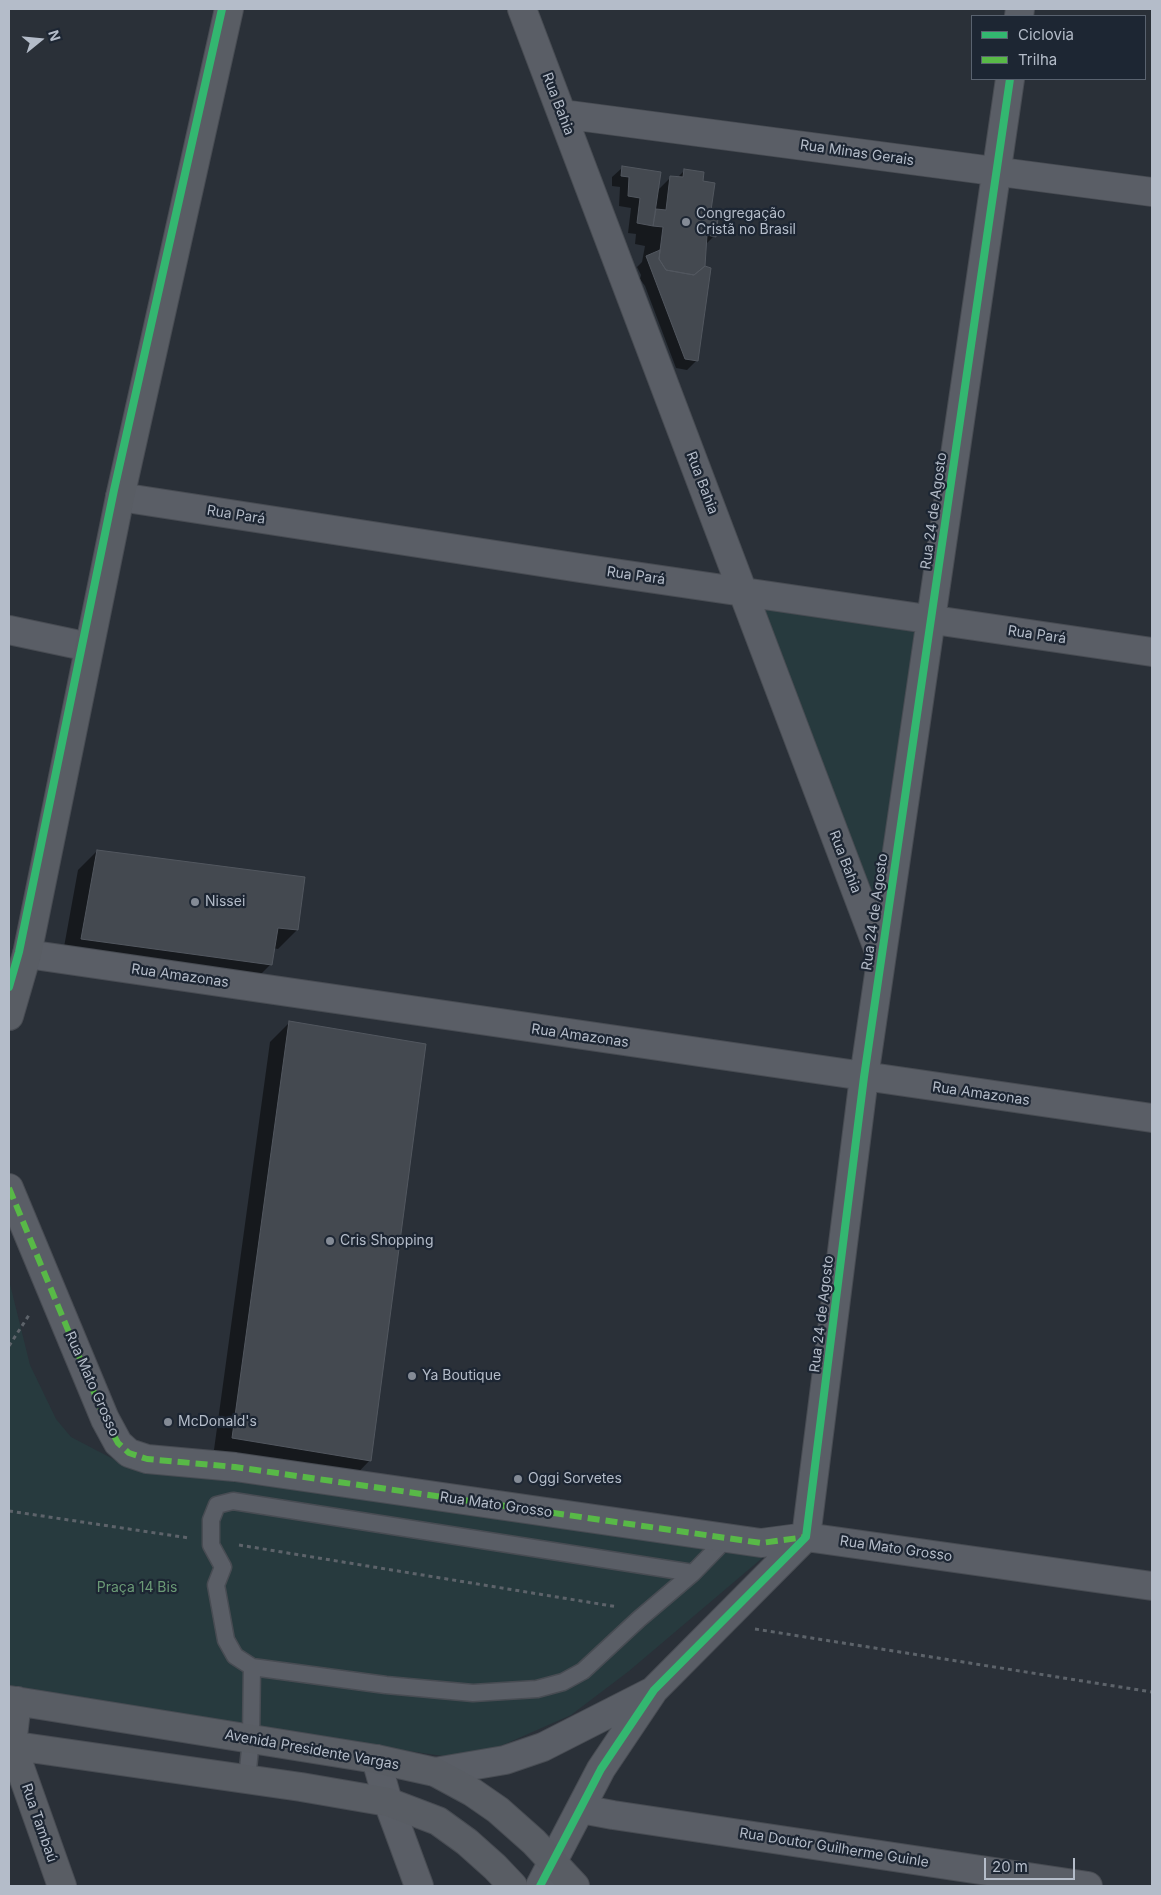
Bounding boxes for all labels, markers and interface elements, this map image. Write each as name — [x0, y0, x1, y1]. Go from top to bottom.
north arrow — [15, 15, 65, 65]
legend — [971, 15, 1146, 80]
text: Ciclovia — [1018, 25, 1074, 44]
text: N — [45, 28, 65, 43]
text: Trilha — [1018, 50, 1057, 69]
street label: Rua Bahia — [538, 70, 578, 138]
street label: Rua Minas Gerais — [799, 137, 915, 169]
place label: Congregação Cristã no Brasil — [696, 206, 796, 238]
marker: Congregação Cristã no Brasil — [680, 216, 692, 228]
street label: Rua Bahia — [682, 449, 722, 517]
street label: Rua 24 de Agosto — [917, 451, 951, 571]
street label: Rua Pará — [206, 502, 266, 528]
street label: Rua Pará — [606, 564, 666, 588]
street label: Rua Pará — [1007, 623, 1067, 647]
street label: Rua Bahia — [825, 828, 865, 896]
street label: Rua 24 de Agosto — [858, 852, 892, 972]
place label: Nissei — [205, 894, 245, 910]
marker: Nissei — [189, 896, 201, 908]
street label: Rua Amazonas — [130, 961, 230, 991]
street label: Rua Amazonas — [530, 1021, 630, 1051]
street label: Rua Amazonas — [931, 1079, 1031, 1109]
place label: Cris Shopping — [340, 1233, 433, 1249]
marker: Cris Shopping — [324, 1235, 336, 1247]
street label: Rua 24 de Agosto — [806, 1254, 838, 1374]
street label: Rua Mato Grosso — [61, 1329, 123, 1439]
place label: Ya Boutique — [422, 1368, 501, 1384]
marker: Ya Boutique — [406, 1370, 418, 1382]
place label: McDonald's — [178, 1414, 257, 1430]
marker: McDonald's — [162, 1416, 174, 1428]
place label: Oggi Sorvetes — [528, 1471, 622, 1487]
marker: Oggi Sorvetes — [512, 1473, 524, 1485]
street label: Rua Mato Grosso — [439, 1489, 553, 1521]
street label: Rua Mato Grosso — [839, 1533, 953, 1565]
park label: Praça 14 Bis — [97, 1580, 177, 1596]
street label: Avenida Presidente Vargas — [224, 1726, 400, 1774]
street label: Rua Tambaú — [18, 1781, 60, 1865]
street label: Rua Doutor Guilherme Guinle — [738, 1825, 930, 1871]
scale bar — [986, 1848, 1077, 1880]
text: 20 m — [992, 1857, 1028, 1876]

